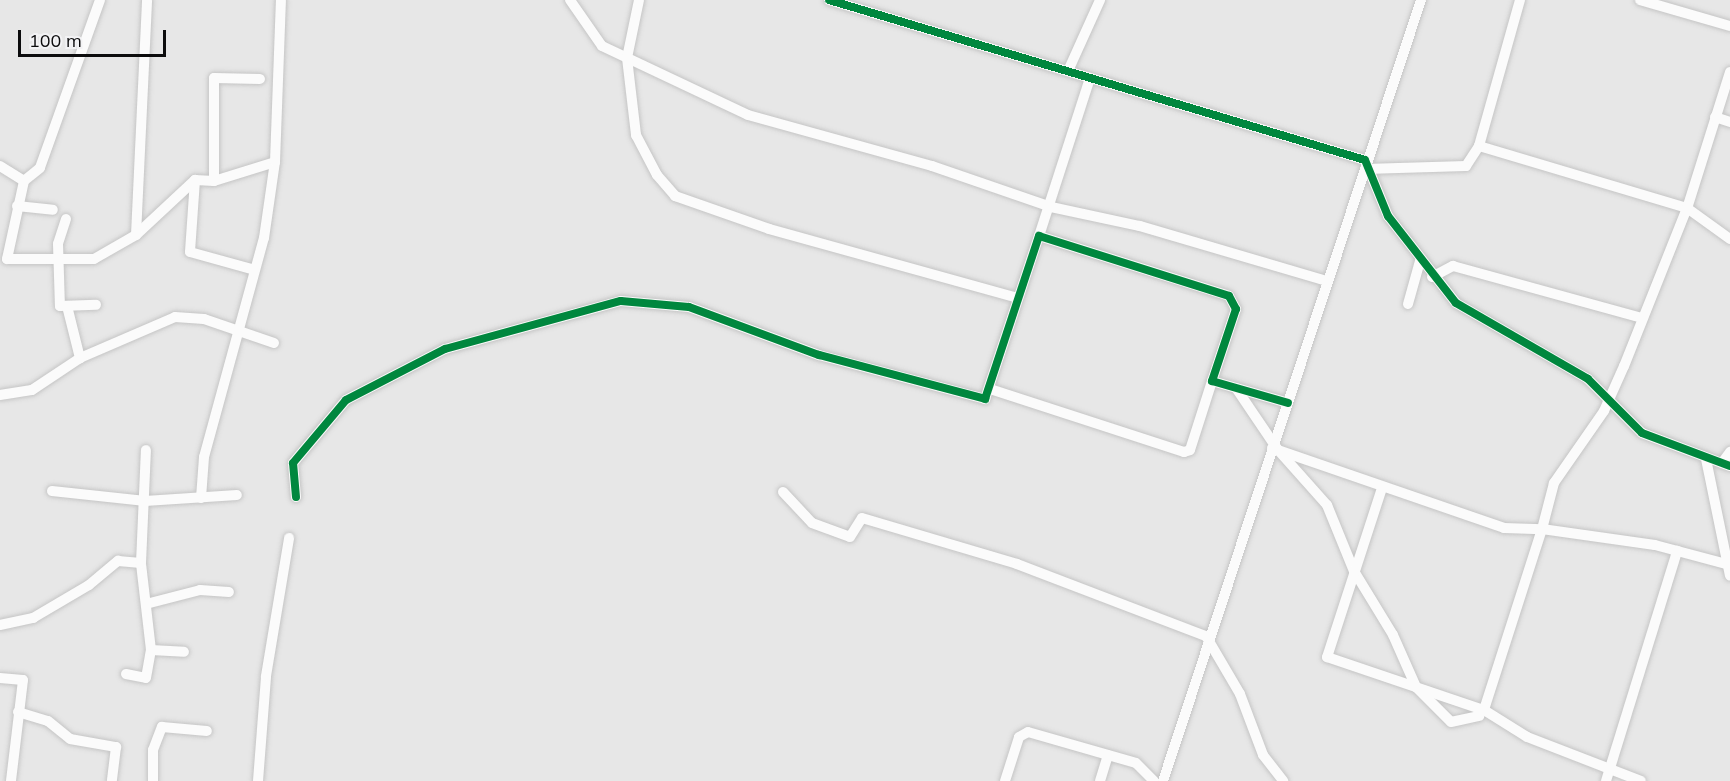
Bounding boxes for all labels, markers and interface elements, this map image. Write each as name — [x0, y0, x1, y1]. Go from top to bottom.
scale bar — [21, 18, 170, 56]
text: 100 m — [29, 29, 82, 52]

